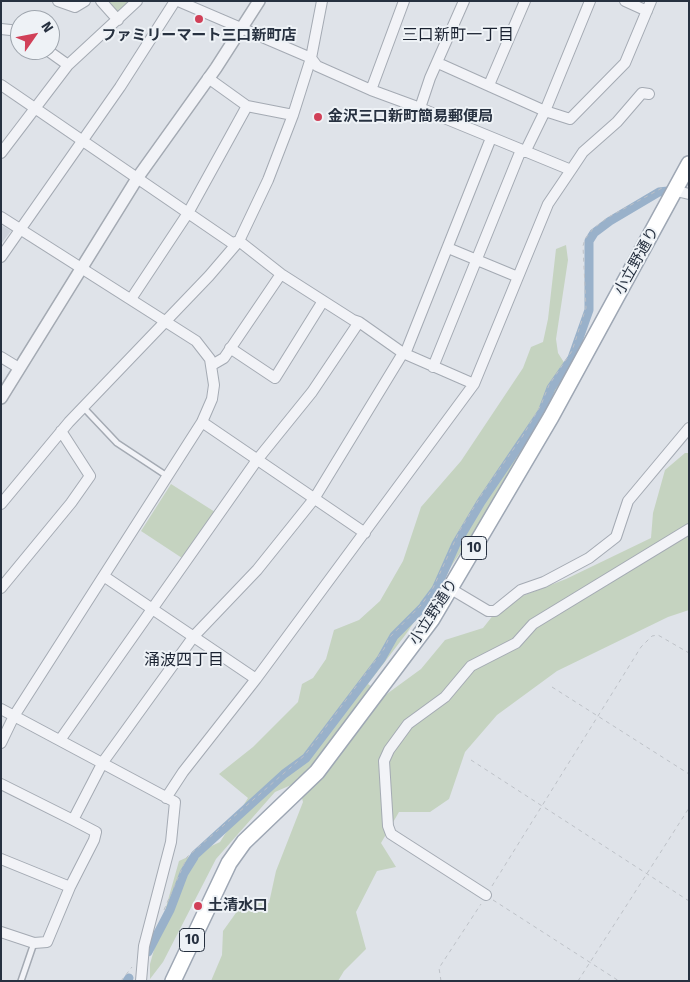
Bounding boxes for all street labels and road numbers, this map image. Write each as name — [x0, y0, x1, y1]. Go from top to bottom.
street label: 小立野通り — [611, 224, 663, 298]
road number: 10 — [462, 536, 486, 560]
street label: 小立野通り — [406, 576, 462, 648]
road number: 10 — [180, 928, 204, 952]

